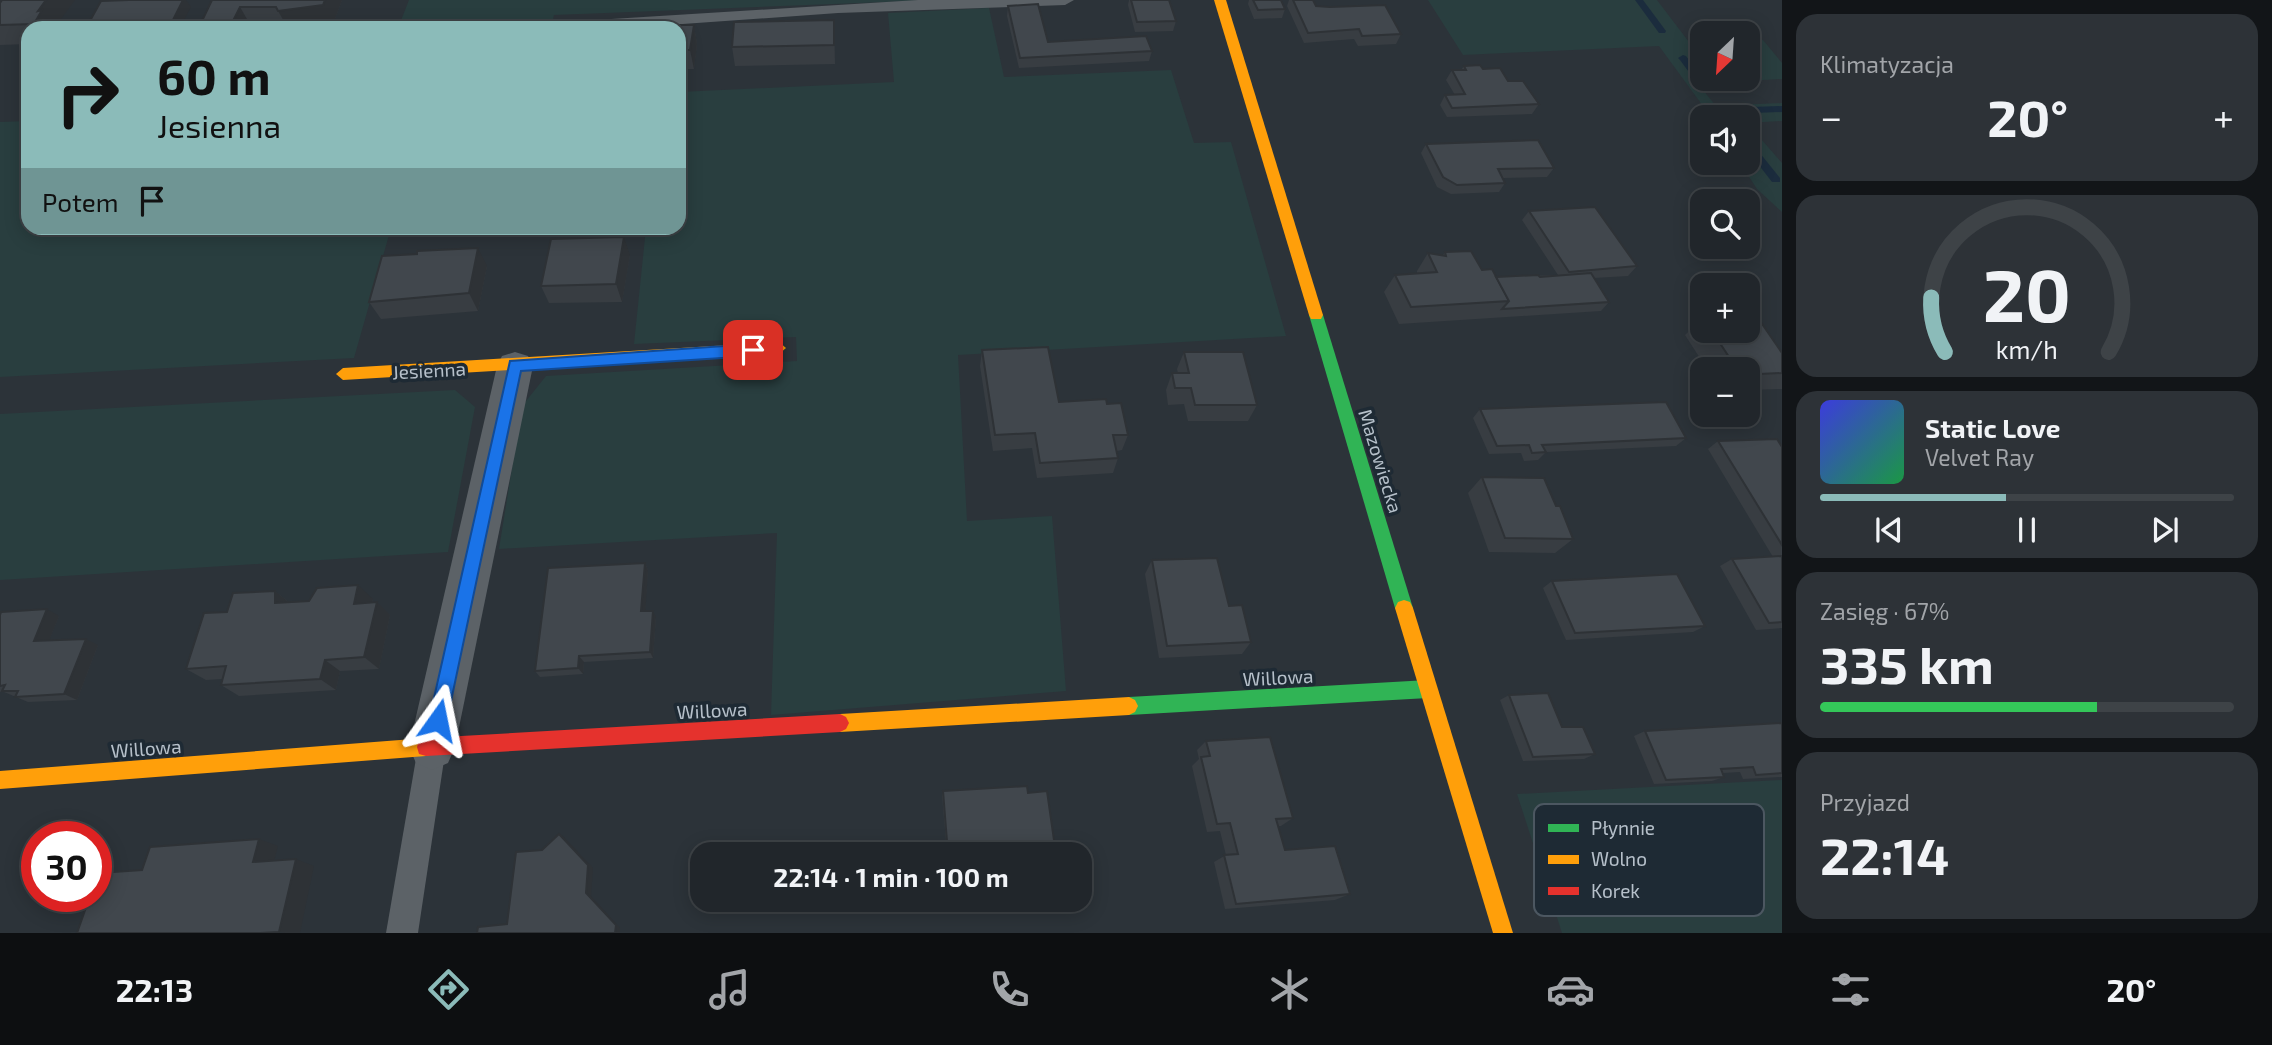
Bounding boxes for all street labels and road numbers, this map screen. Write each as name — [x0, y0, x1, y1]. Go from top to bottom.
street label: Jesienna — [392, 357, 466, 383]
street label: Mazowiecka — [1354, 406, 1408, 516]
street label: Willowa — [1242, 664, 1314, 690]
street label: Willowa — [676, 697, 748, 723]
street label: Willowa — [110, 734, 182, 762]

